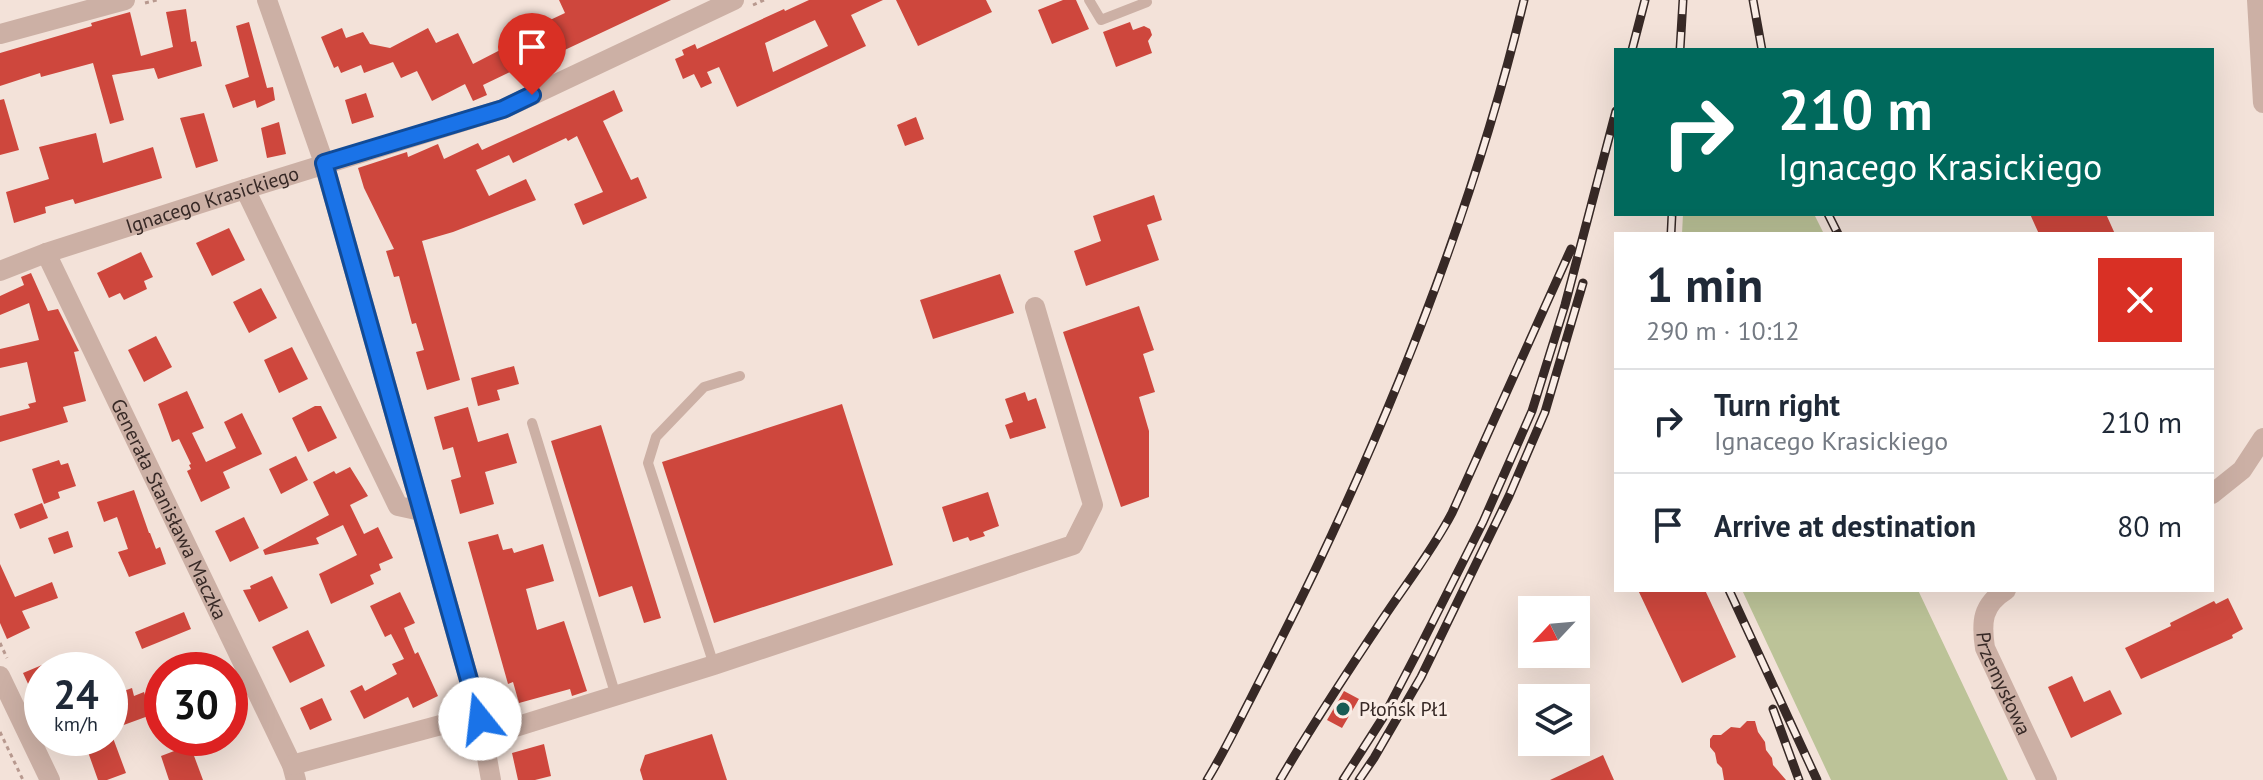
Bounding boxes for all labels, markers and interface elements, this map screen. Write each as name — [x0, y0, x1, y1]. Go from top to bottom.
pin — [498, 13, 566, 95]
icon: arrive — [510, 25, 554, 69]
text: 210 m — [1778, 73, 1933, 145]
icon: right — [1646, 80, 1750, 184]
text: Ignacego Krasickiego — [1778, 143, 2102, 190]
street label: Ignacego Krasickiego — [122, 160, 302, 240]
text: 1 min — [1646, 253, 1763, 315]
button: close — [2098, 258, 2182, 342]
text: 290 m · 10:12 — [1646, 314, 1800, 347]
text: Turn right — [1714, 385, 1840, 424]
street label: Generała Stanisława Maczka — [105, 394, 233, 624]
icon: right — [1646, 399, 1690, 443]
text: 210 m — [2101, 402, 2182, 441]
text: Ignacego Krasickiego — [1714, 424, 1948, 457]
icon: arrive — [1646, 503, 1690, 547]
text: Arrive at destination — [1714, 506, 1976, 545]
text: 80 m — [2117, 506, 2182, 545]
north arrow — [1518, 596, 1590, 668]
map controls — [1518, 596, 1590, 756]
street label: Przemysłowa — [1970, 631, 2037, 739]
speed limit sign: 30 — [144, 652, 248, 756]
text: 24 — [53, 668, 99, 720]
position arrow — [438, 677, 522, 761]
button: layers — [1518, 684, 1590, 756]
place label: Płońsk Pł1 — [1359, 696, 1448, 722]
marker: Płońsk Pł1 — [1334, 700, 1352, 718]
text: km/h — [54, 711, 98, 737]

